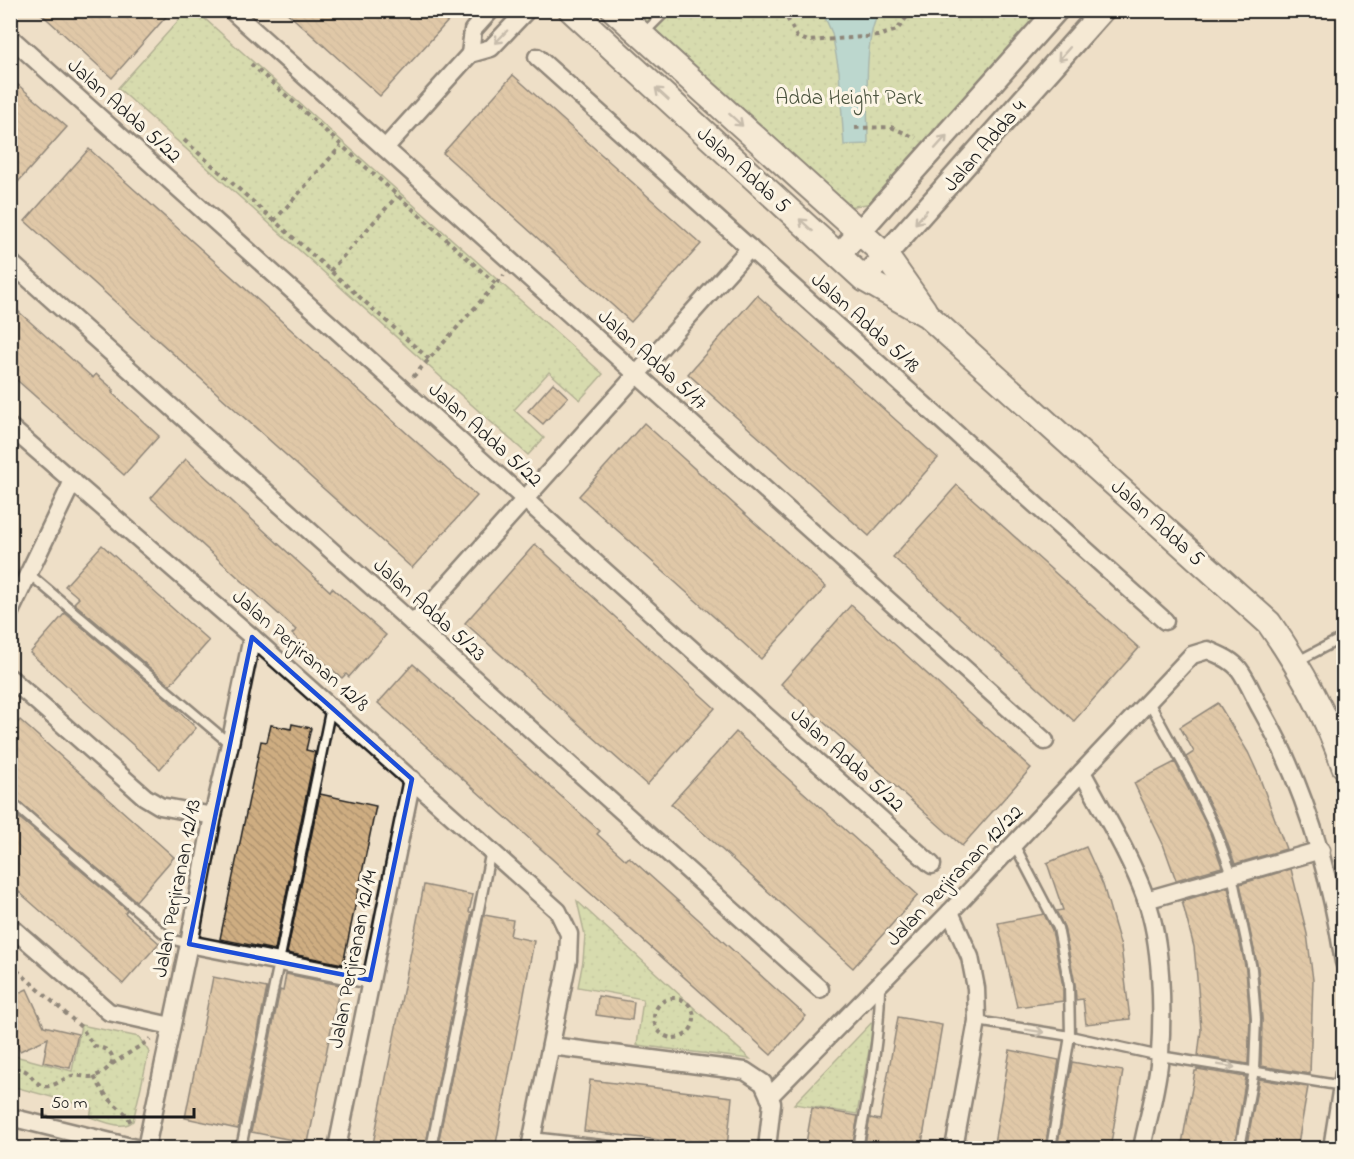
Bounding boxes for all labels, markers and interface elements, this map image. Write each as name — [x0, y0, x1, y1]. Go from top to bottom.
one-way arrow — [494, 30, 509, 45]
one-way arrow — [1057, 47, 1071, 62]
street label: Jalan Adda 5/22 — [60, 52, 187, 171]
park label: Adda Height Park — [775, 84, 923, 116]
one-way arrow — [654, 87, 669, 101]
street label: Jalan Adda 4 — [937, 93, 1034, 199]
one-way arrow — [728, 113, 743, 127]
street label: Jalan Adda 5 — [689, 120, 796, 221]
one-way arrow — [934, 135, 948, 150]
one-way arrow — [914, 209, 928, 224]
one-way arrow — [798, 218, 813, 232]
street label: Jalan Adda 5/18 — [803, 266, 926, 381]
street label: Jalan Adda 5/17 — [590, 303, 714, 418]
street label: Jalan Adda 5/22 — [421, 376, 548, 495]
street label: Jalan Adda 5 — [1103, 473, 1210, 574]
street label: Jalan Adda 5/23 — [366, 552, 492, 669]
street label: Jalan Perjiranan 12/8 — [224, 583, 375, 720]
street label: Jalan Adda 5/22 — [783, 701, 910, 820]
street label: Jalan Perjiranan 12/13 — [146, 797, 210, 980]
street label: Jalan Perjiranan 12/22 — [880, 799, 1031, 954]
street label: Jalan Perjiranan 12/14 — [322, 867, 386, 1051]
one-way arrow — [1024, 1025, 1044, 1036]
one-way arrow — [1216, 1061, 1236, 1072]
scale bar — [42, 1081, 194, 1119]
text: 50 m — [51, 1091, 88, 1117]

